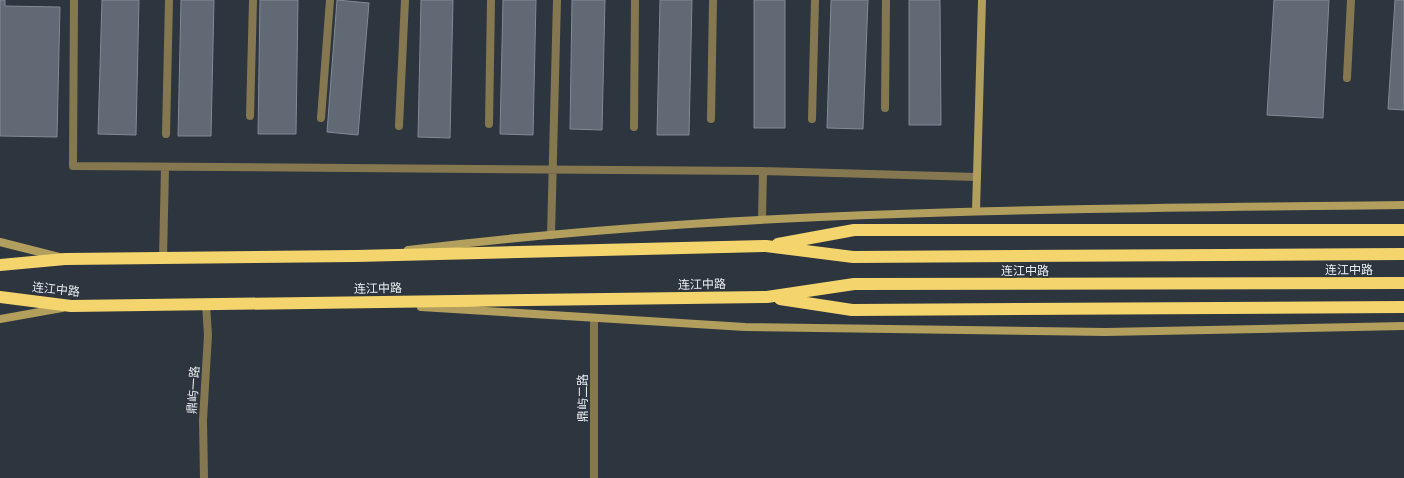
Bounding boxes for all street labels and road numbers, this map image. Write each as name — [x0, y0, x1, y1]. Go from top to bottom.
street label: 连江中路 — [1325, 262, 1373, 277]
street label: 连江中路 — [1001, 263, 1049, 278]
street label: 连江中路 — [678, 276, 726, 292]
street label: 连江中路 — [31, 279, 81, 299]
street label: 连江中路 — [354, 280, 402, 296]
street label: 鼎屿一路 — [184, 366, 202, 414]
street label: 鼎屿二路 — [575, 374, 590, 422]

